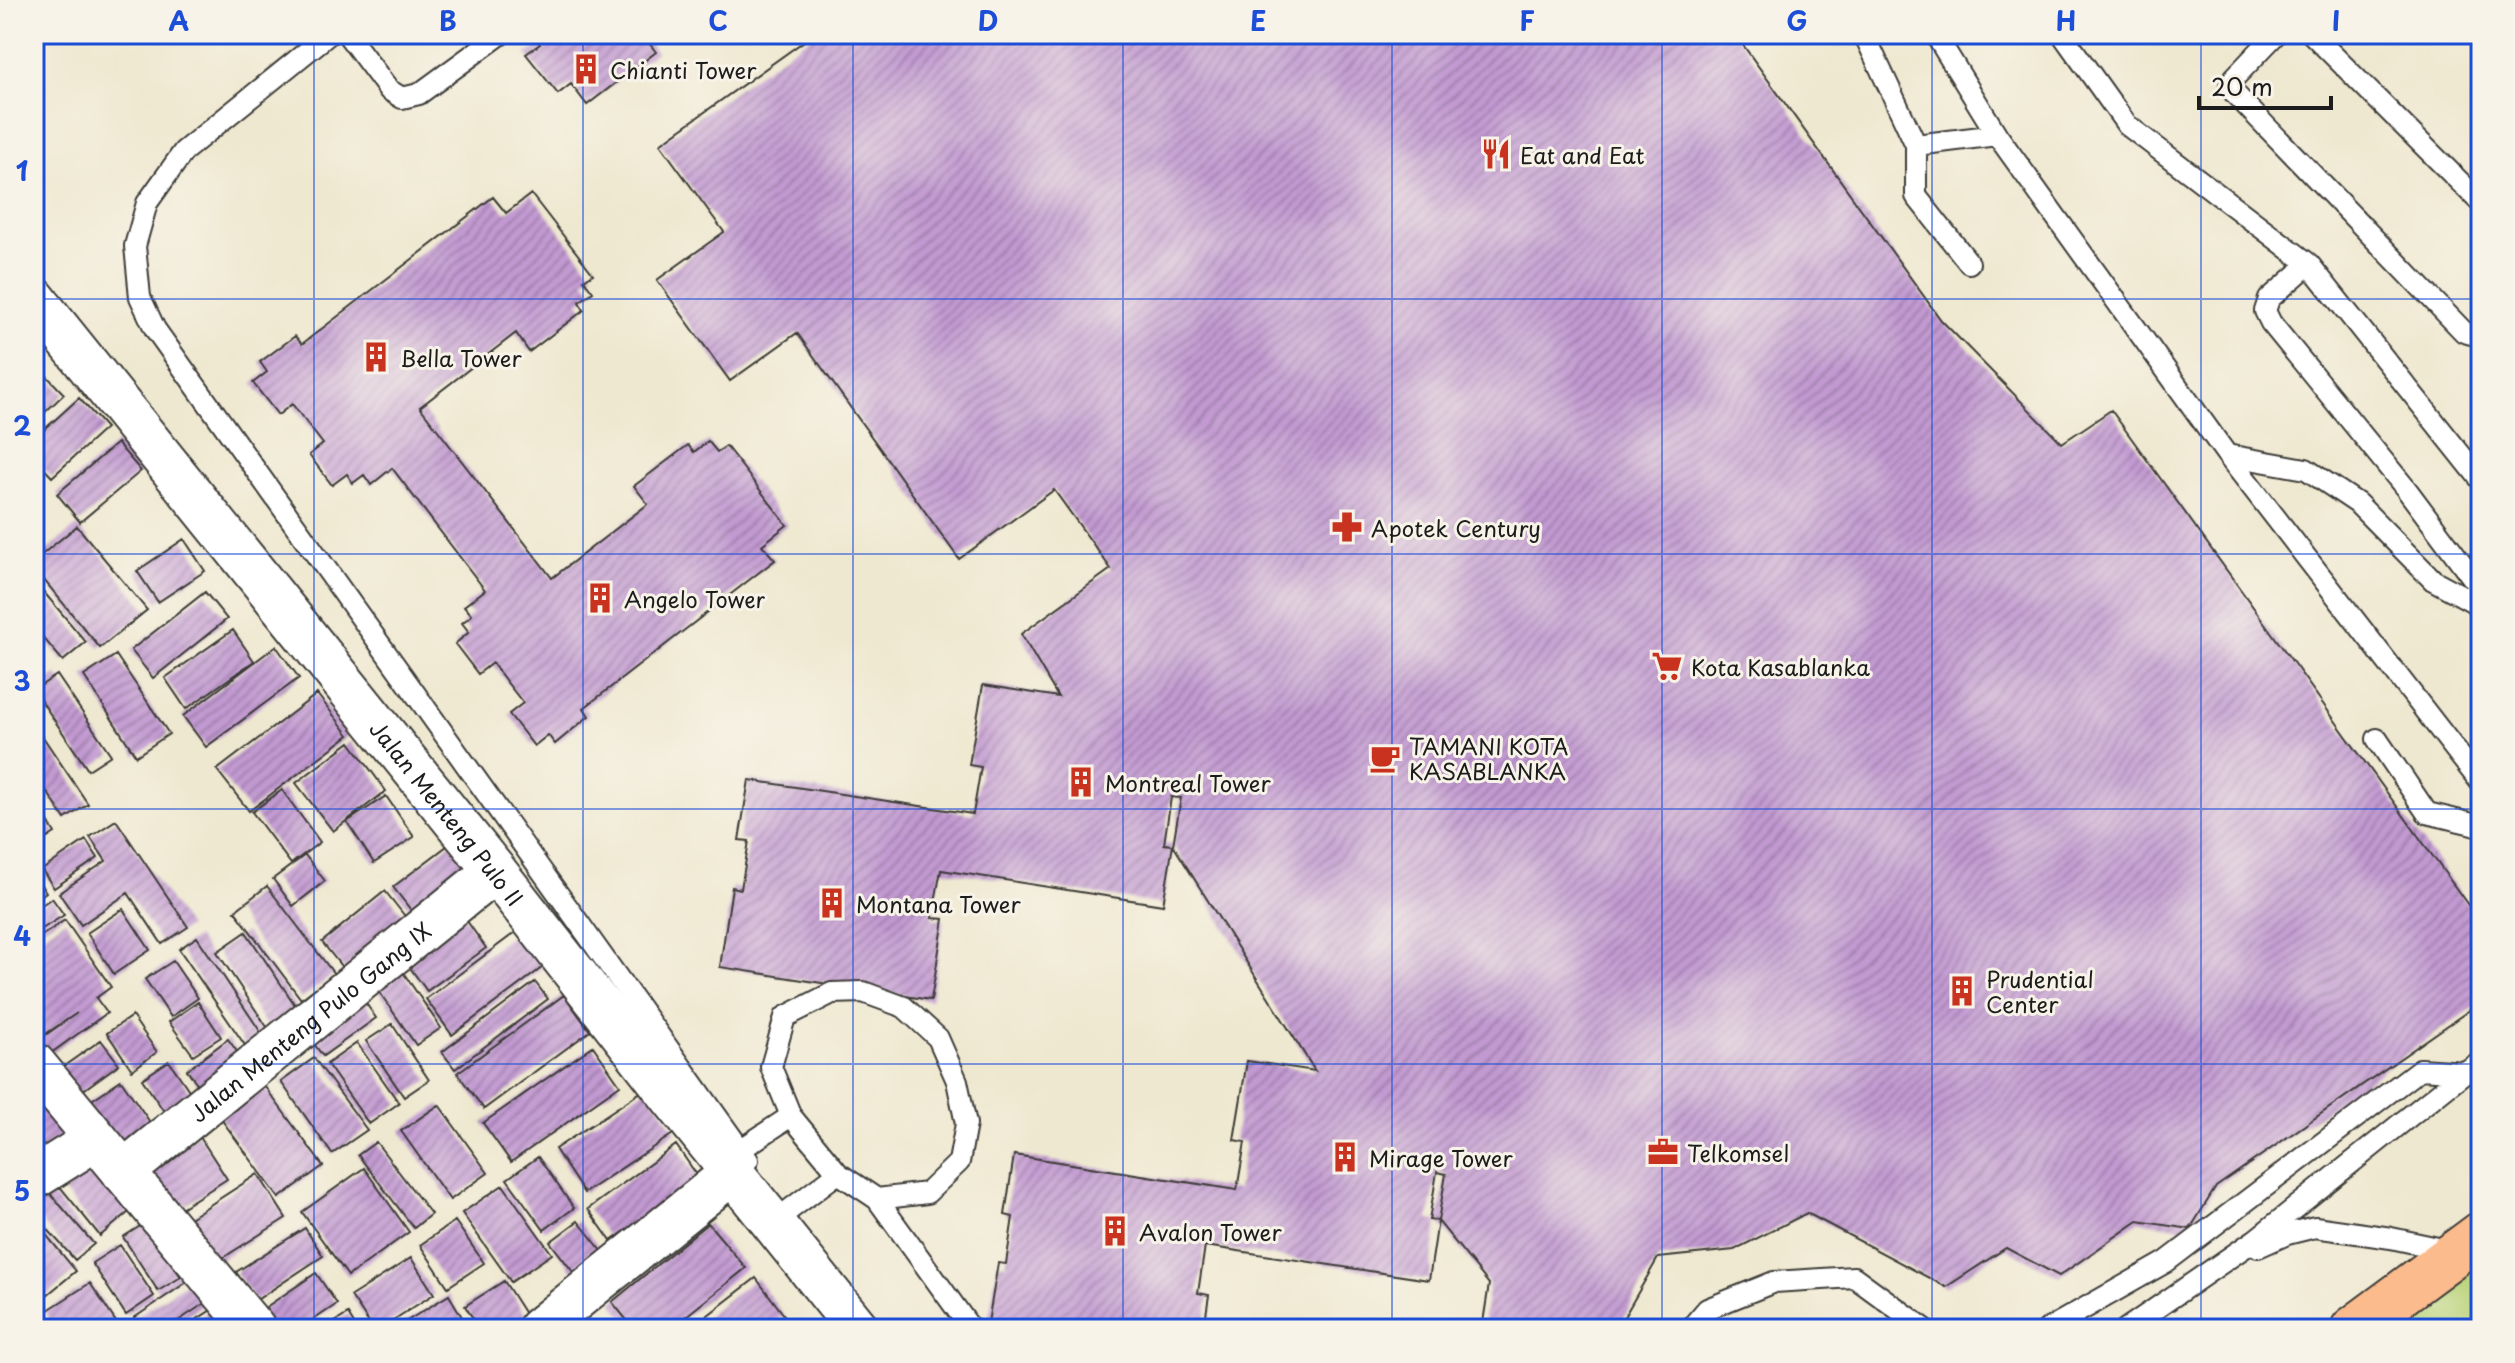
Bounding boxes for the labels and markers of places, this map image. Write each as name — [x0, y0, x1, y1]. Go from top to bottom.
building icon: Chianti Tower — [569, 52, 603, 86]
place label: Chianti Tower — [610, 53, 757, 86]
restaurant icon: Eat and Eat — [1479, 137, 1513, 171]
place label: Eat and Eat — [1520, 138, 1645, 171]
building icon: Bella Tower — [359, 340, 393, 374]
place label: Bella Tower — [400, 341, 522, 374]
pharmacy icon: Apotek Century — [1330, 510, 1364, 544]
place label: Apotek Century — [1371, 511, 1541, 544]
building icon: Angelo Tower — [583, 581, 617, 615]
place label: Angelo Tower — [624, 582, 766, 615]
supermarket icon: Kota Kasablanka — [1650, 649, 1684, 683]
place label: Kota Kasablanka — [1691, 650, 1870, 683]
place label: TAMANI KOTA KASABLANKA — [1409, 729, 1568, 787]
cafe icon: TAMANI KOTA KASABLANKA — [1368, 741, 1402, 775]
building icon: Montreal Tower — [1064, 765, 1098, 799]
place label: Montreal Tower — [1105, 766, 1271, 799]
building icon: Montana Tower — [815, 886, 849, 920]
place label: Montana Tower — [856, 887, 1021, 920]
place label: Prudential Center — [1986, 962, 2094, 1020]
building icon: Prudential Center — [1945, 974, 1979, 1008]
office icon: Telkomsel — [1646, 1135, 1680, 1169]
place label: Telkomsel — [1687, 1136, 1789, 1169]
building icon: Mirage Tower — [1328, 1140, 1362, 1174]
place label: Mirage Tower — [1369, 1141, 1513, 1174]
building icon: Avalon Tower — [1098, 1214, 1132, 1248]
place label: Avalon Tower — [1139, 1215, 1283, 1248]

